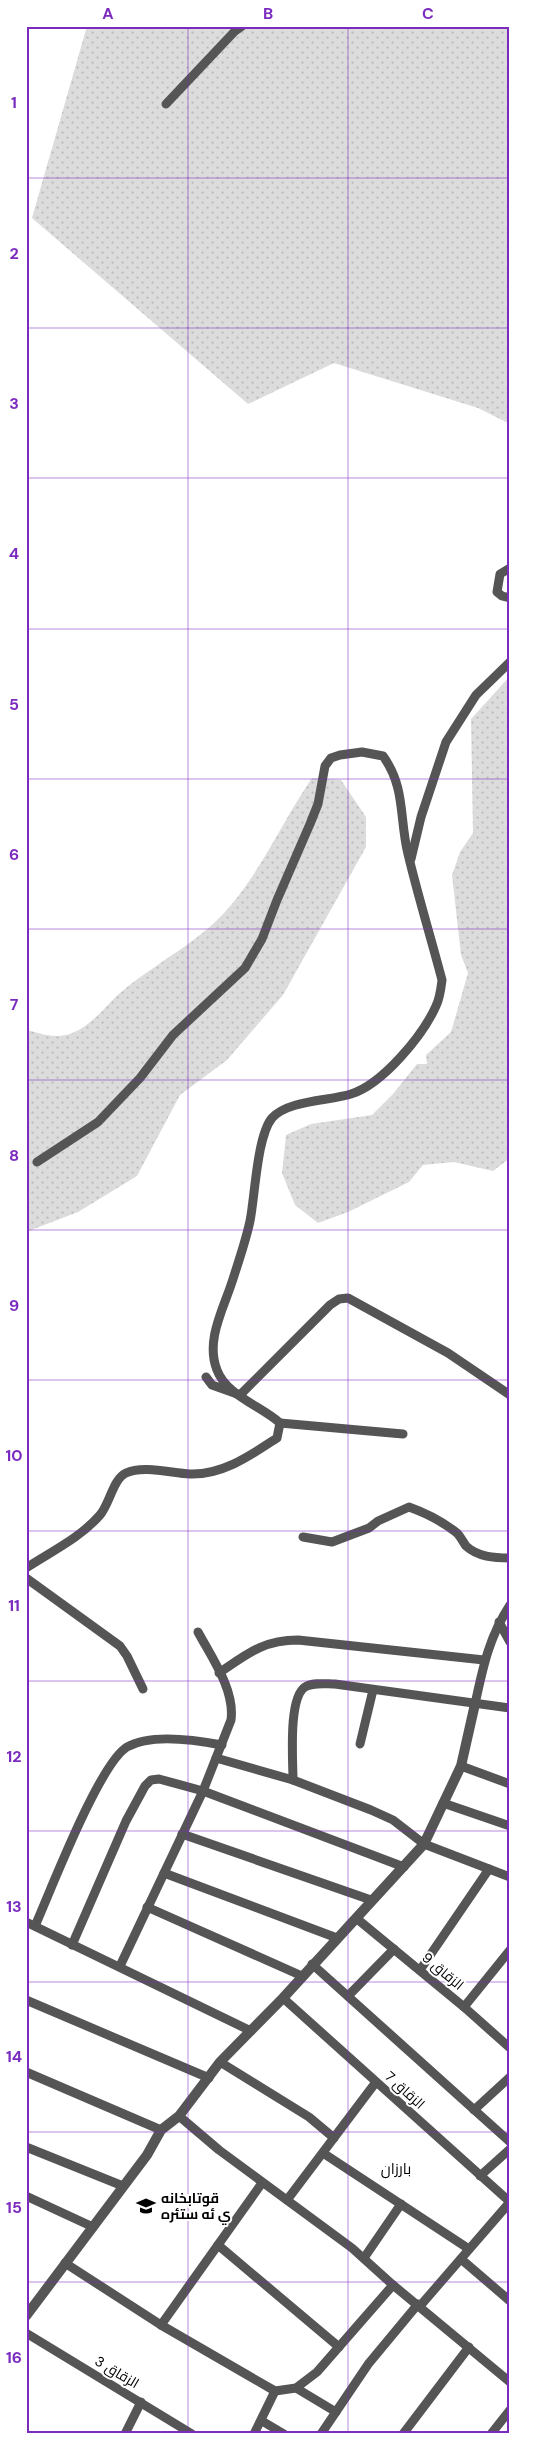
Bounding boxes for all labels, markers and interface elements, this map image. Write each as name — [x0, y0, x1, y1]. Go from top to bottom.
text: A — [102, 3, 114, 24]
text: B — [263, 3, 273, 24]
text: C — [422, 3, 434, 24]
text: 1 — [11, 92, 17, 113]
text: 2 — [9, 243, 19, 264]
text: 3 — [9, 393, 19, 414]
text: 4 — [9, 543, 19, 564]
text: 5 — [9, 694, 19, 715]
text: 6 — [9, 844, 19, 865]
text: 7 — [10, 994, 19, 1015]
text: 8 — [9, 1145, 19, 1166]
text: 9 — [9, 1295, 19, 1316]
text: 10 — [5, 1445, 23, 1466]
text: 11 — [8, 1595, 20, 1616]
text: 12 — [6, 1746, 22, 1767]
text: 13 — [6, 1896, 22, 1917]
street label: الزقاق 9 — [418, 1948, 468, 1994]
text: 14 — [6, 2046, 22, 2067]
street label: الزقاق 7 — [381, 2067, 429, 2113]
district label: بارزان — [381, 2159, 411, 2179]
place label: قوتابخانه ي ئه ستئره — [161, 2189, 231, 2225]
school or university icon: قوتابخانه ي ئه ستئره — [135, 2195, 157, 2217]
text: 15 — [6, 2197, 22, 2218]
text: 16 — [6, 2347, 22, 2368]
street label: الزقاق 3 — [92, 2352, 142, 2392]

